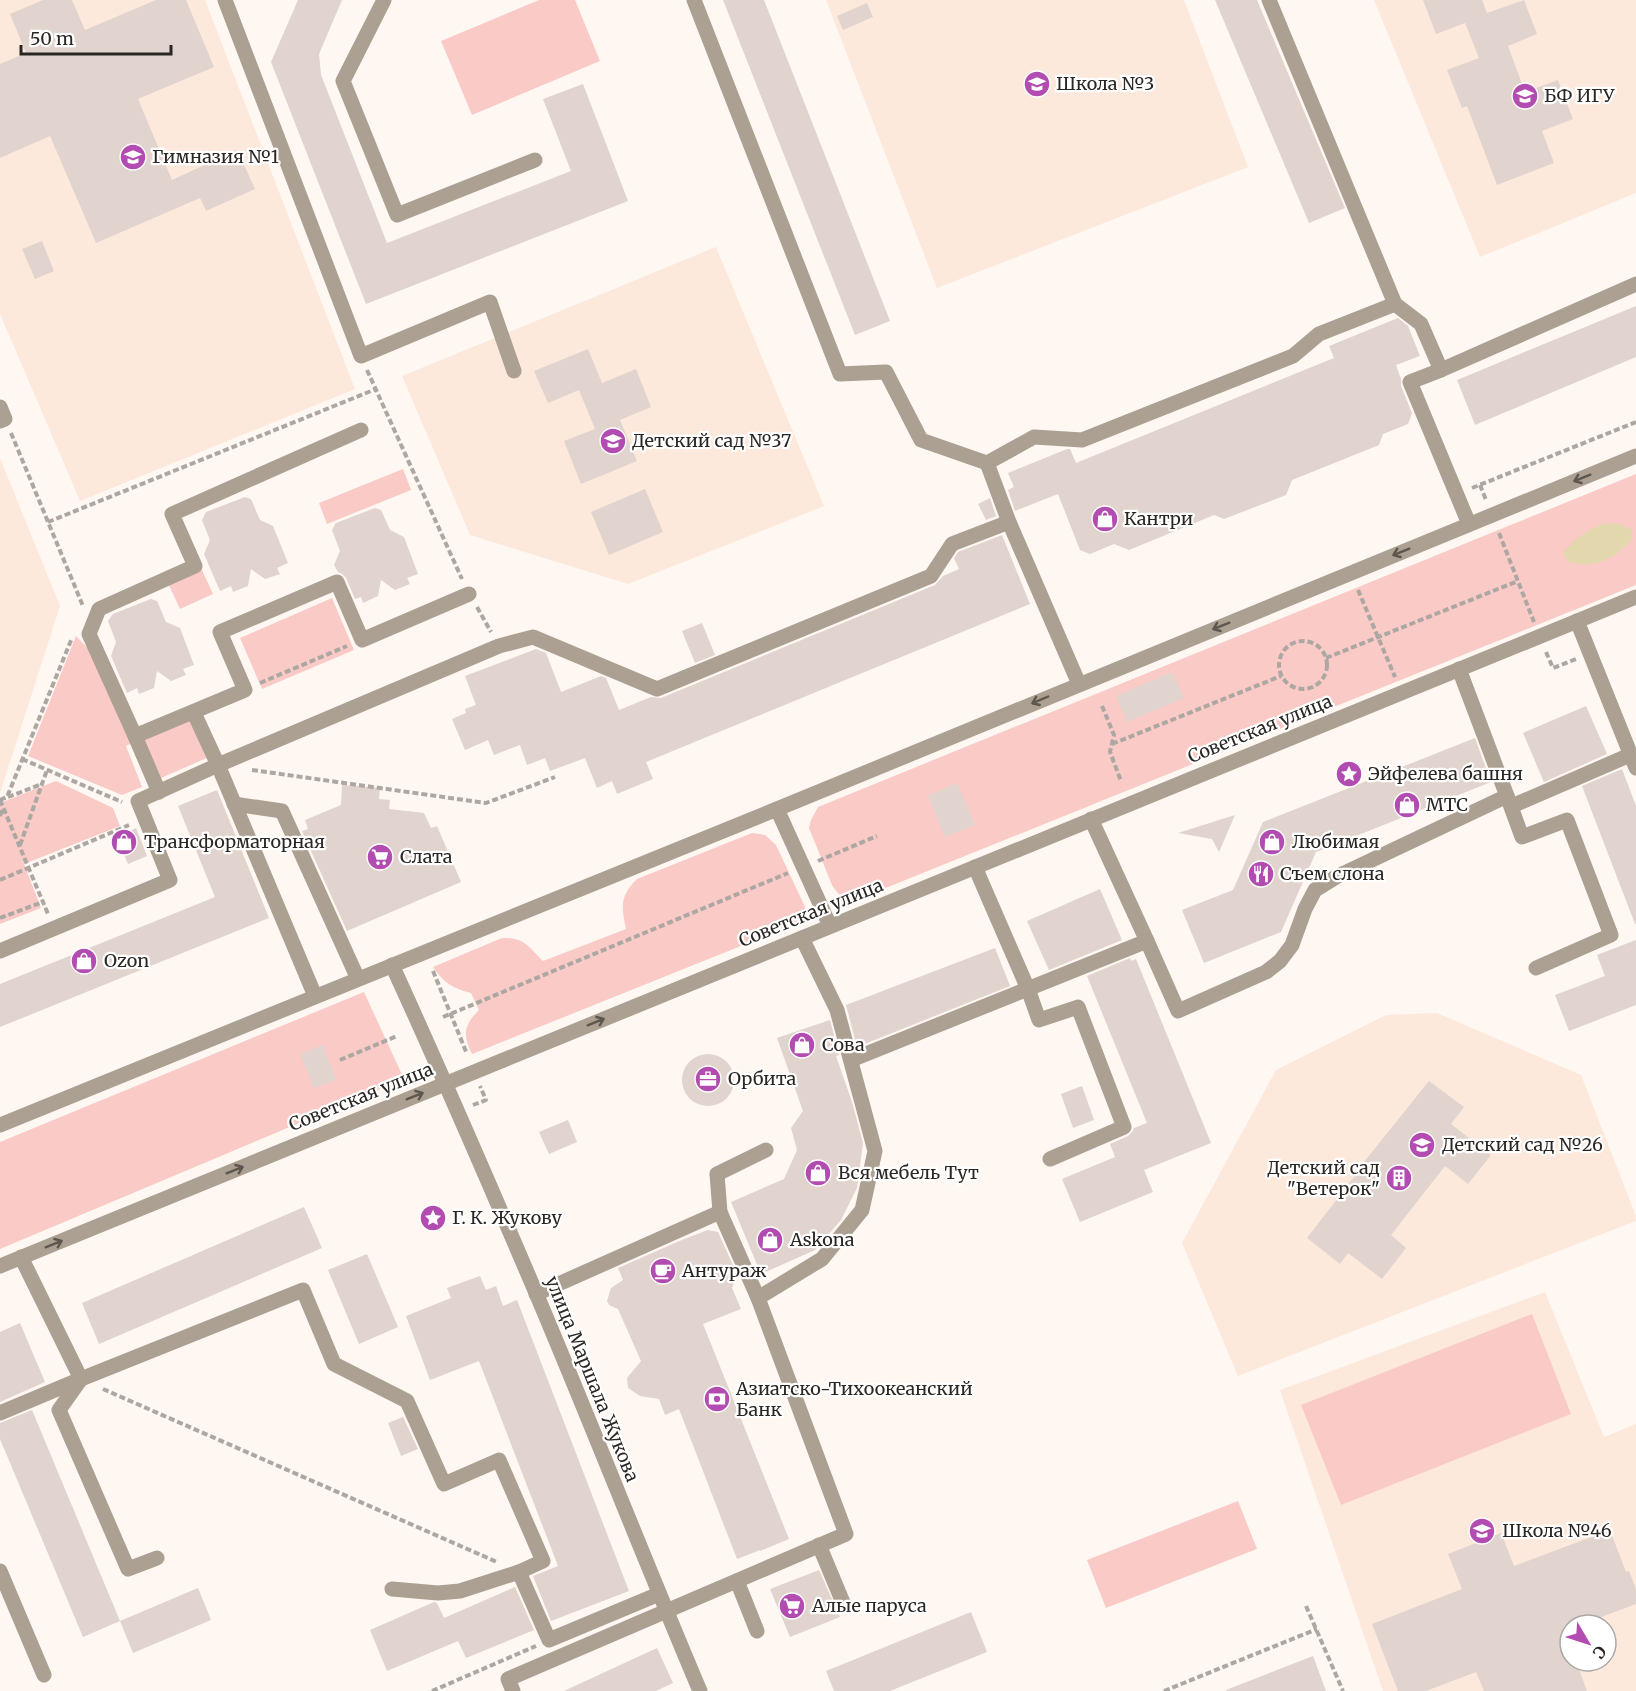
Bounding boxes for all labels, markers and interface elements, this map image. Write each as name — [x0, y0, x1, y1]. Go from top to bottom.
scale bar — [21, 18, 171, 56]
text: 50 m — [30, 27, 74, 50]
school or university icon: Школа №3 — [1022, 69, 1052, 99]
place label: Школа №3 — [1056, 72, 1154, 95]
school or university icon: БФ ИГУ — [1510, 81, 1540, 111]
place label: БФ ИГУ — [1544, 84, 1615, 107]
school or university icon: Гимназия №1 — [118, 142, 148, 172]
place label: Гимназия №1 — [152, 145, 279, 168]
school or university icon: Детский сад №37 — [598, 426, 628, 456]
place label: Детский сад №37 — [632, 429, 791, 452]
one-way arrow — [1573, 473, 1592, 484]
shop icon: Кантри — [1090, 504, 1120, 534]
place label: Кантри — [1124, 507, 1193, 530]
one-way arrow — [1393, 547, 1411, 558]
one-way arrow — [1212, 621, 1231, 632]
street label: Советская улица — [1184, 689, 1336, 768]
one-way arrow — [1032, 695, 1050, 706]
place icon: Эйфелева башня — [1334, 759, 1364, 789]
place label: Эйфелева башня — [1368, 762, 1523, 785]
shop icon: МТС — [1392, 790, 1422, 820]
place label: МТС — [1426, 793, 1468, 816]
shop icon: Трансформаторная — [109, 827, 139, 857]
shop icon: Любимая — [1257, 827, 1287, 857]
place label: Трансформаторная — [144, 830, 325, 853]
place label: Любимая — [1292, 830, 1380, 853]
supermarket icon: Слата — [365, 842, 395, 872]
place label: Слата — [400, 845, 453, 868]
restaurant icon: Съем слона — [1246, 859, 1276, 889]
place label: Съем слона — [1280, 862, 1385, 885]
street label: Советская улица — [735, 873, 887, 952]
shop icon: Ozon — [69, 946, 99, 976]
place label: Ozon — [104, 949, 149, 972]
one-way arrow — [586, 1016, 604, 1027]
shop icon: Сова — [787, 1030, 817, 1060]
place label: Сова — [822, 1033, 865, 1056]
street label: Советская улица — [285, 1057, 437, 1136]
office icon: Орбита — [693, 1064, 723, 1094]
place label: Орбита — [728, 1067, 796, 1090]
one-way arrow — [405, 1090, 424, 1101]
school or university icon: Детский сад №26 — [1407, 1130, 1437, 1160]
place label: Детский сад №26 — [1442, 1133, 1603, 1156]
place label: Детский сад "Ветерок" — [1267, 1156, 1380, 1200]
shop icon: Вся мебель Тут — [803, 1158, 833, 1188]
place label: Вся мебель Тут — [838, 1161, 979, 1184]
building icon: Детский сад "Ветерок" — [1384, 1163, 1414, 1193]
one-way arrow — [225, 1164, 243, 1175]
place icon: Г. К. Жукову — [418, 1203, 448, 1233]
place label: Г. К. Жукову — [452, 1206, 562, 1229]
shop icon: Askona — [755, 1225, 785, 1255]
place label: Askona — [789, 1228, 855, 1251]
one-way arrow — [44, 1238, 63, 1249]
cafe icon: Антураж — [648, 1256, 678, 1286]
place label: Антураж — [681, 1259, 767, 1282]
street label: улица Маршала Жукова — [541, 1273, 644, 1485]
place label: Азиатско-Тихоокеанский Банк — [735, 1377, 973, 1421]
bank icon: Азиатско-Тихоокеанский Банк — [702, 1384, 732, 1414]
school or university icon: Школа №46 — [1467, 1516, 1497, 1546]
place label: Школа №46 — [1502, 1519, 1612, 1542]
supermarket icon: Алые паруса — [777, 1591, 807, 1621]
place label: Алые паруса — [811, 1594, 927, 1617]
north arrow — [1558, 1613, 1618, 1673]
text: С — [1589, 1642, 1611, 1663]

